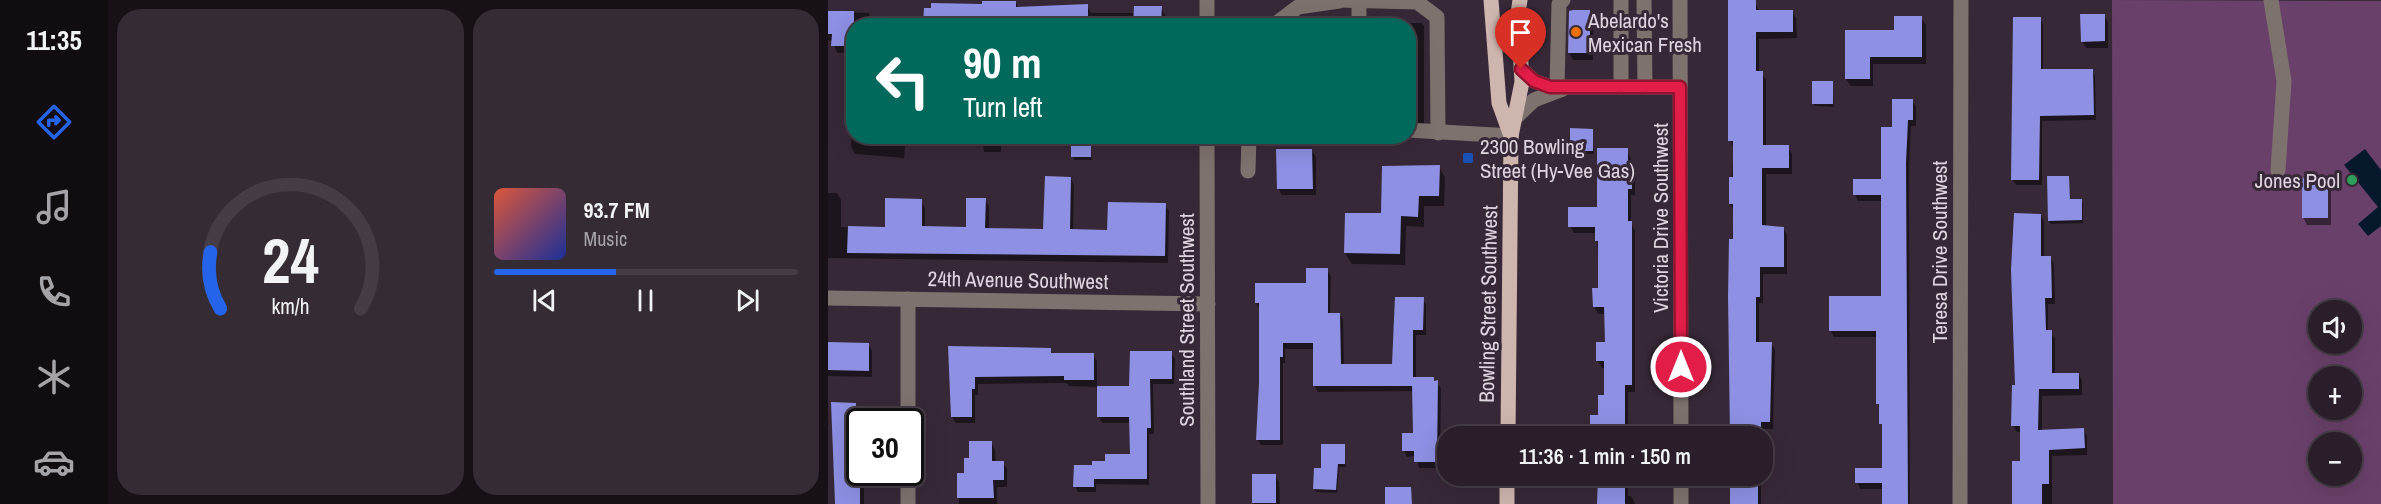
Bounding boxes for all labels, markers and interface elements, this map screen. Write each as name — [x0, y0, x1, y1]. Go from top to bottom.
place label: Abelardo's Mexican Fresh — [1587, 6, 1702, 59]
pin — [1495, 7, 1546, 69]
icon: arrive — [1504, 16, 1537, 49]
text: 11:35 — [26, 22, 82, 58]
marker: Abelardo's Mexican Fresh — [1569, 25, 1583, 39]
text: 90 m — [963, 35, 1042, 91]
icon: left — [864, 42, 942, 120]
text: Turn left — [963, 89, 1042, 125]
icon: directions — [33, 101, 75, 143]
street label: Victoria Drive Southwest — [1646, 123, 1675, 313]
place label: 2300 Bowling Street (Hy-Vee Gas) — [1480, 132, 1635, 185]
marker: 2300 Bowling Street (Hy-Vee Gas) — [1461, 151, 1475, 165]
street label: Teresa Drive Southwest — [1925, 160, 1954, 343]
place label: Jones Pool — [2255, 166, 2340, 195]
marker: Jones Pool — [2345, 173, 2359, 187]
icon: music — [33, 186, 75, 228]
text: 93.7 FM — [584, 195, 650, 225]
street label: Bowling Street Southwest — [1472, 205, 1504, 403]
street label: Southland Street Southwest — [1172, 213, 1201, 427]
text: 24 — [262, 218, 319, 302]
text: Music — [584, 225, 627, 252]
street label: 24th Avenue Southwest — [927, 264, 1109, 296]
icon: phone — [33, 271, 75, 313]
icon: previous — [528, 284, 561, 317]
icon: pause — [629, 284, 662, 317]
icon: next — [731, 284, 764, 317]
text: km/h — [271, 292, 309, 321]
map controls — [2308, 300, 2362, 486]
button: sound — [2308, 300, 2362, 354]
position arrow — [1649, 335, 1713, 399]
icon: climate — [33, 356, 75, 398]
button: + — [2308, 366, 2362, 420]
speed limit sign: 30 — [846, 408, 924, 486]
button: − — [2308, 432, 2362, 486]
icon: car — [33, 441, 75, 483]
text: 11:36 · 1 min · 150 m — [1519, 441, 1691, 471]

